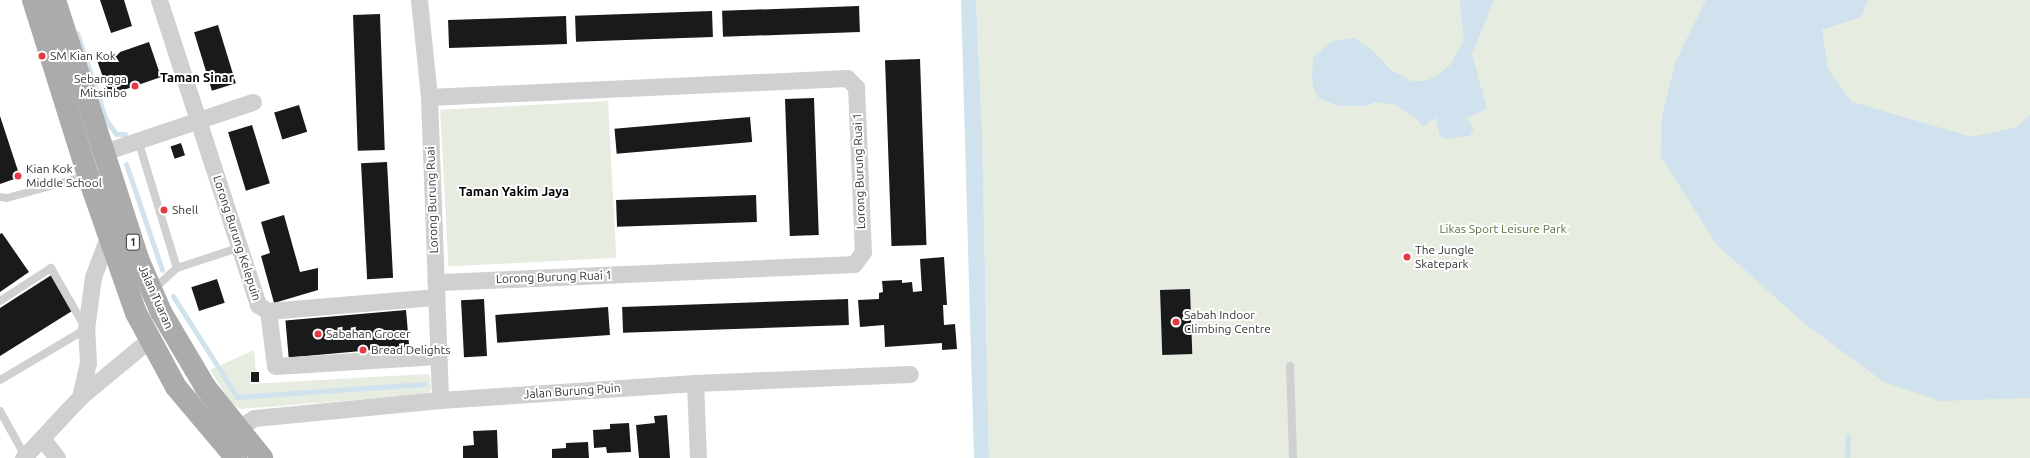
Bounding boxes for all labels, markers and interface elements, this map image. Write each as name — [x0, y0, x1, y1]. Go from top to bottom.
place label: SM Kian Kok — [50, 49, 116, 63]
marker: SM Kian Kok — [37, 51, 47, 61]
district label: Taman Sinar — [160, 69, 234, 85]
place label: Sebangga Mitsinbo — [74, 72, 127, 100]
marker: Sebangga Mitsinbo — [130, 81, 140, 91]
street label: Lorong Burung Ruai 1 — [850, 113, 868, 229]
street label: Lorong Burung Ruai — [423, 146, 441, 254]
place label: Kian Kok Middle School — [26, 162, 102, 190]
marker: Kian Kok Middle School — [13, 171, 23, 181]
street label: Lorong Burung Kelepuin — [210, 174, 264, 302]
district label: Taman Yakim Jaya — [459, 183, 569, 199]
place label: Shell — [172, 203, 198, 217]
marker: Shell — [159, 205, 169, 215]
park label: Likas Sport Leisure Park — [1440, 222, 1566, 236]
road number: 1 — [125, 233, 141, 251]
place label: The Jungle Skatepark — [1415, 243, 1474, 271]
marker: The Jungle Skatepark — [1402, 252, 1412, 262]
street label: Jalan Tuaran — [136, 263, 176, 331]
street label: Lorong Burung Ruai 1 — [496, 268, 612, 286]
place label: Sabah Indoor Climbing Centre — [1184, 308, 1271, 336]
marker: Sabah Indoor Climbing Centre — [1171, 317, 1181, 327]
place label: Sabahan Grocer — [326, 327, 411, 341]
marker: Sabahan Grocer — [313, 329, 323, 339]
place label: Bread Delights — [371, 343, 451, 357]
marker: Bread Delights — [358, 345, 368, 355]
street label: Jalan Burung Puin — [523, 380, 621, 402]

